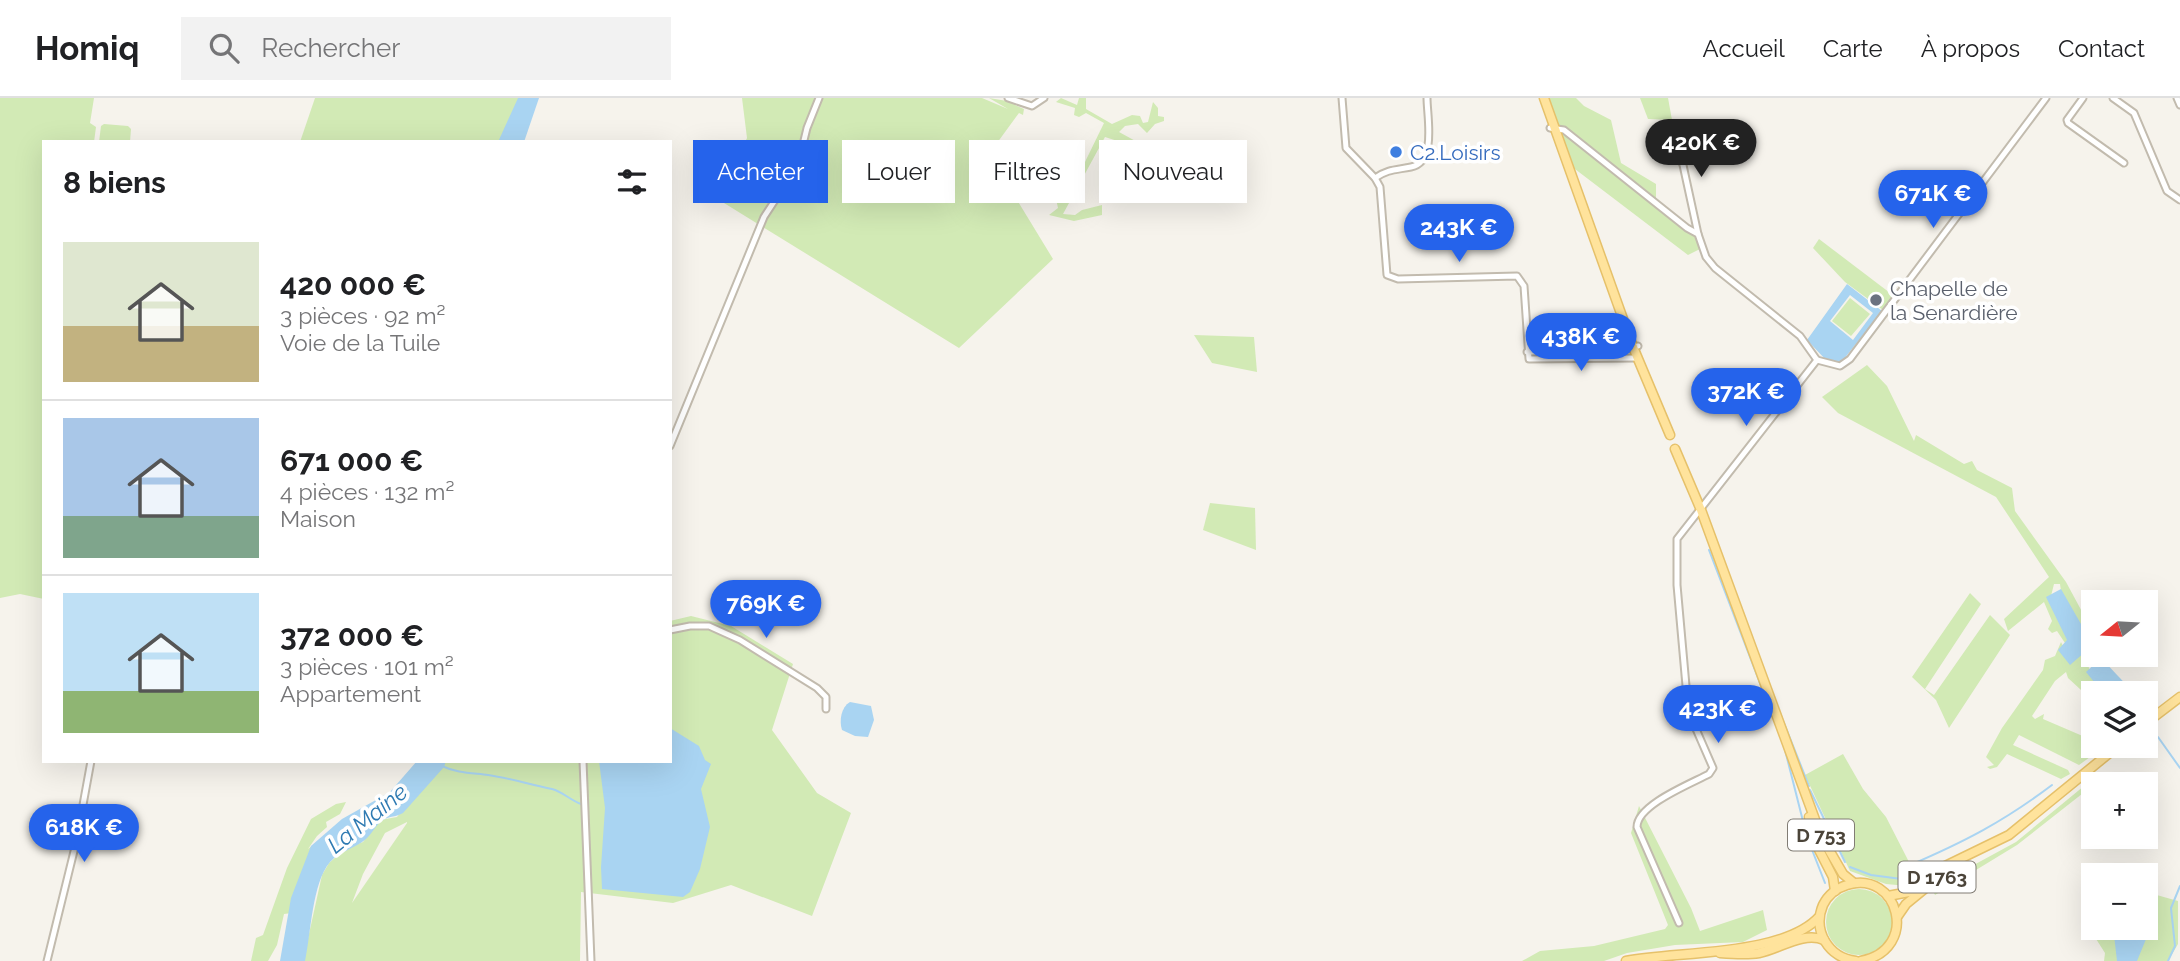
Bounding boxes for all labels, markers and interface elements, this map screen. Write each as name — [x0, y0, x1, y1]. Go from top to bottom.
search box — [181, 17, 671, 80]
text: Homiq — [35, 29, 139, 68]
icon: search — [205, 29, 243, 67]
text: Rechercher — [261, 33, 400, 63]
text: Accueil — [1703, 34, 1785, 63]
text: Carte — [1823, 34, 1883, 63]
text: À propos — [1921, 34, 2020, 63]
text: Contact — [2058, 34, 2145, 63]
pin: 420K € — [1644, 120, 1758, 179]
text: 420K € — [1661, 128, 1741, 155]
chip: Acheter — [693, 140, 828, 203]
chip: Louer — [842, 140, 955, 203]
chip: Filtres — [969, 140, 1085, 203]
chip: Nouveau — [1099, 140, 1247, 203]
place label: C2.Loisirs — [1410, 140, 1501, 165]
marker: C2.Loisirs — [1388, 144, 1404, 160]
icon: filters — [613, 163, 651, 201]
text: 8 biens — [63, 165, 166, 200]
pin: 671K € — [1876, 170, 1990, 230]
text: 671K € — [1894, 179, 1972, 206]
pin: 243K € — [1402, 204, 1516, 264]
text: 243K € — [1420, 213, 1498, 240]
text: 420 000 € — [280, 267, 426, 302]
icon: home — [119, 270, 203, 354]
place label: Chapelle de la Senardière — [1890, 276, 2018, 325]
marker: Chapelle de la Senardière — [1868, 292, 1884, 308]
text: 3 pièces · 92 m² — [280, 302, 445, 329]
pin: 438K € — [1524, 314, 1638, 373]
text: 438K € — [1542, 322, 1620, 349]
text: Voie de la Tuile — [280, 329, 440, 356]
pin: 372K € — [1689, 368, 1803, 428]
text: 372K € — [1707, 377, 1785, 404]
text: 671 000 € — [280, 443, 423, 478]
icon: home — [119, 446, 203, 530]
text: 4 pièces · 132 m² — [280, 478, 454, 505]
text: Maison — [280, 505, 356, 532]
pin: 769K € — [709, 580, 823, 640]
text: 769K € — [726, 589, 806, 616]
north arrow — [2081, 590, 2158, 667]
map controls — [2081, 590, 2158, 940]
text: 372 000 € — [280, 618, 424, 653]
icon: home — [119, 621, 203, 705]
text: 3 pièces · 101 m² — [280, 653, 454, 680]
text: Appartement — [280, 680, 421, 707]
button: layers — [2081, 681, 2158, 758]
pin: 423K € — [1661, 686, 1775, 745]
text: 423K € — [1679, 694, 1757, 721]
button: + — [2081, 772, 2158, 849]
water label: La Maine — [322, 778, 412, 858]
pin: 618K € — [27, 804, 141, 864]
text: 618K € — [45, 813, 123, 840]
road number: D 753 — [1788, 820, 1854, 850]
road number: D 1763 — [1898, 862, 1976, 892]
button: − — [2081, 863, 2158, 940]

